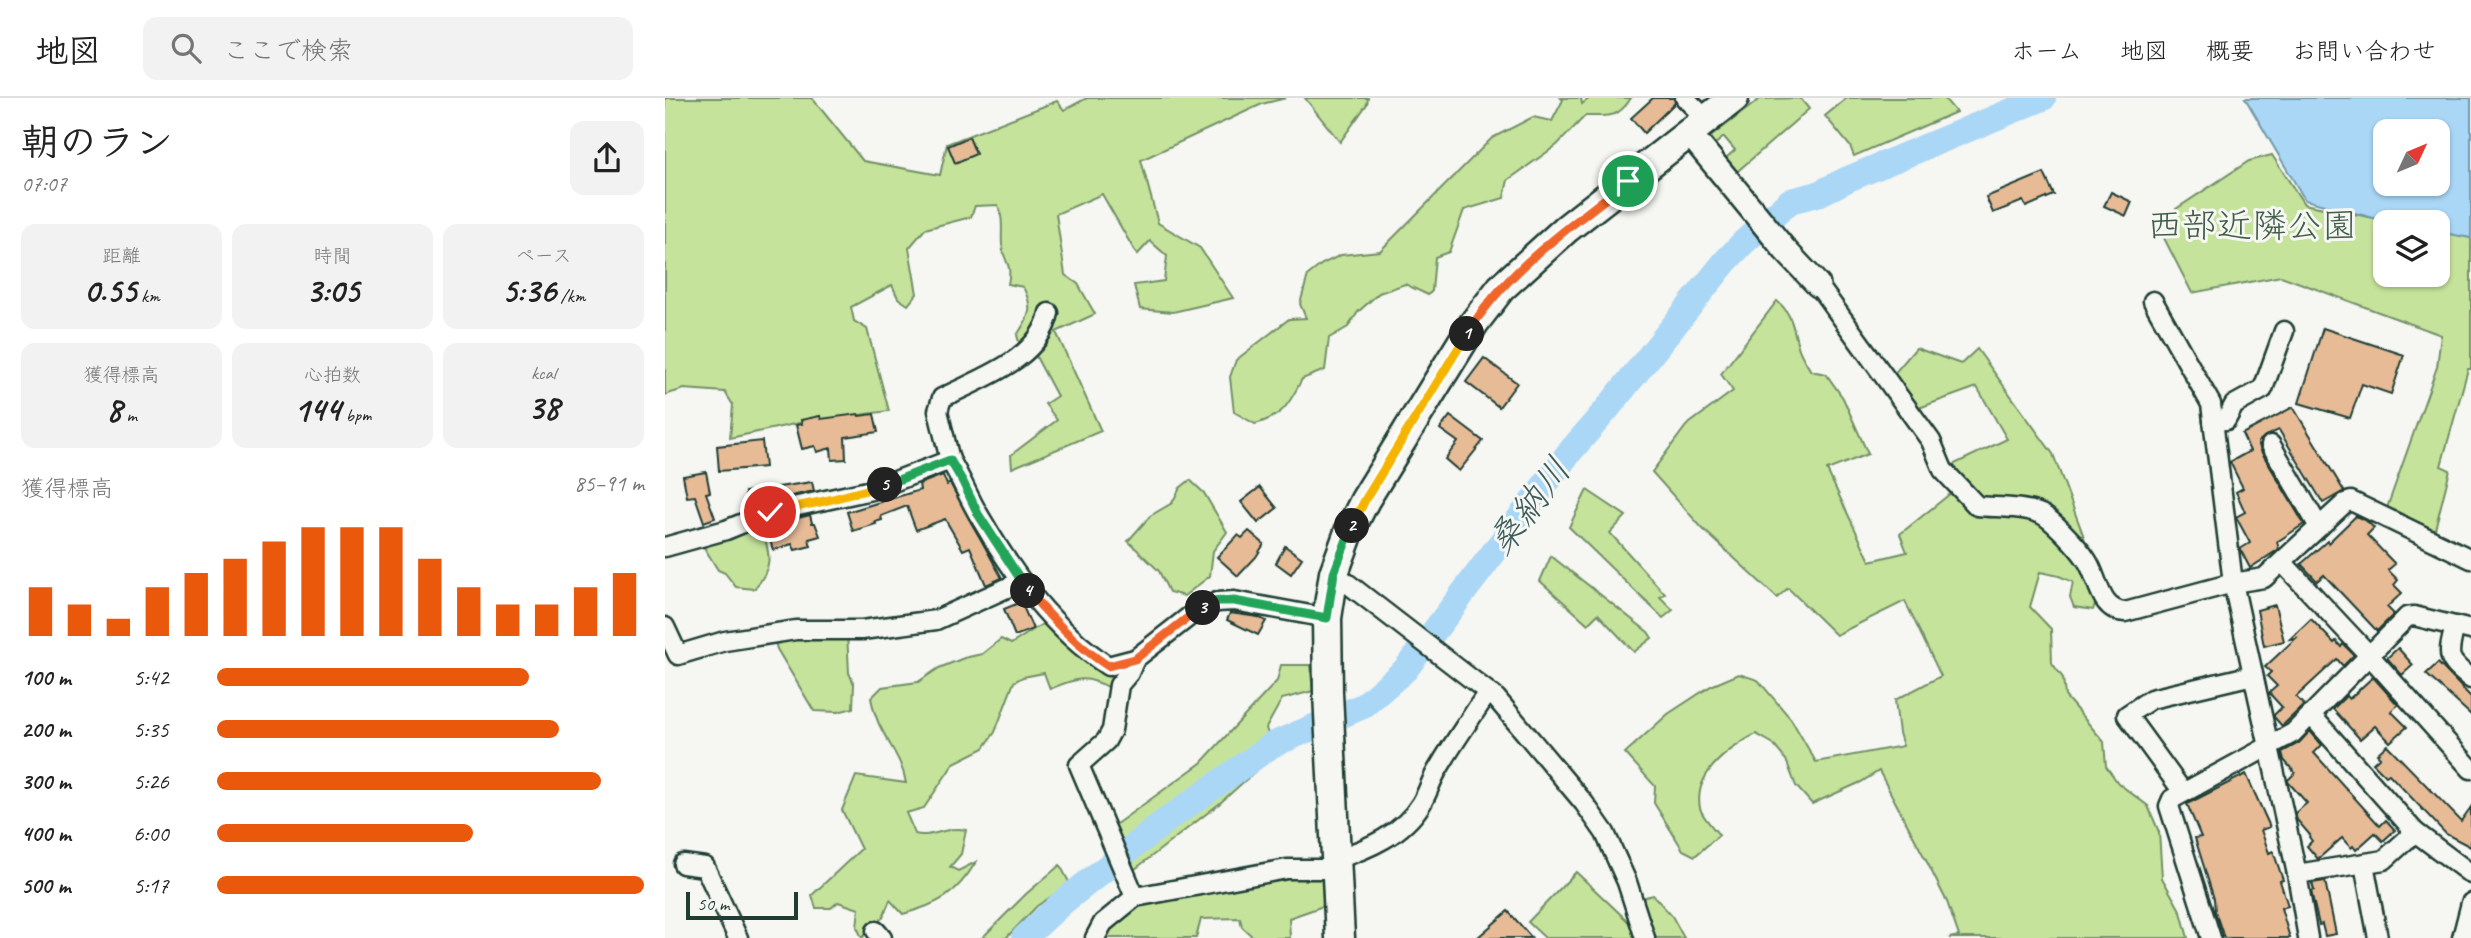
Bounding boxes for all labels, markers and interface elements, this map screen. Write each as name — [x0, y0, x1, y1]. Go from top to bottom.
search box — [143, 17, 633, 80]
icon: search — [167, 29, 205, 67]
text: 地図 — [35, 30, 101, 72]
text: ここで検索 — [223, 34, 353, 67]
text: ホーム — [2011, 36, 2082, 66]
text: 地図 — [2120, 36, 2168, 66]
text: 概要 — [2206, 36, 2254, 66]
text: お問い合わせ — [2292, 36, 2436, 66]
text: 朝のラン — [21, 119, 173, 166]
north arrow — [2373, 119, 2450, 196]
map controls — [2373, 119, 2450, 287]
button: share — [570, 121, 644, 195]
pin — [1598, 151, 1658, 211]
icon: arrive — [1609, 162, 1647, 200]
text: 07:07 — [21, 169, 67, 198]
park label: 西部近隣公園 — [2147, 203, 2357, 248]
button: layers — [2373, 210, 2450, 287]
text: 距離 — [102, 244, 141, 268]
text: 時間 — [313, 244, 352, 268]
text: ペース — [516, 244, 571, 268]
text: 0.55 — [83, 268, 136, 313]
text: 3:05 — [306, 268, 359, 313]
text: 5:36 — [502, 268, 556, 313]
text: km — [136, 284, 160, 308]
text: /km — [556, 284, 585, 308]
pin: 1 — [1449, 316, 1485, 352]
text: 1 — [1462, 321, 1471, 345]
text: kcal — [531, 361, 556, 385]
text: 獲得標高 — [83, 363, 160, 387]
text: 心拍数 — [304, 363, 361, 387]
text: 38 — [528, 385, 559, 430]
text: 8 — [106, 387, 122, 432]
text: 144 — [294, 387, 341, 432]
text: m — [122, 403, 137, 427]
text: bpm — [341, 403, 371, 427]
water label: 桑納川 — [1477, 448, 1581, 564]
pin: 5 — [867, 468, 903, 502]
text: 85–91 m — [574, 469, 644, 498]
text: 5 — [880, 472, 889, 496]
text: 獲得標高 — [21, 474, 113, 503]
pin — [740, 482, 800, 542]
icon: check — [751, 493, 789, 531]
pin: 2 — [1335, 508, 1369, 544]
text: 2 — [1347, 513, 1356, 537]
pin: 4 — [1011, 574, 1045, 608]
text: 4 — [1023, 578, 1032, 602]
pin: 3 — [1185, 590, 1221, 626]
text: 3 — [1198, 595, 1207, 619]
text: 100 m — [21, 663, 71, 692]
text: 5:42 — [133, 663, 169, 692]
text: 200 m — [21, 715, 71, 744]
text: 5:35 — [133, 715, 169, 744]
text: 300 m — [21, 767, 71, 796]
text: 5:26 — [133, 767, 169, 796]
text: 400 m — [21, 819, 71, 848]
text: 6:00 — [133, 819, 169, 848]
text: 500 m — [21, 871, 70, 900]
text: 5:17 — [133, 871, 169, 900]
scale bar — [686, 889, 798, 921]
text: 50 m — [697, 892, 729, 916]

